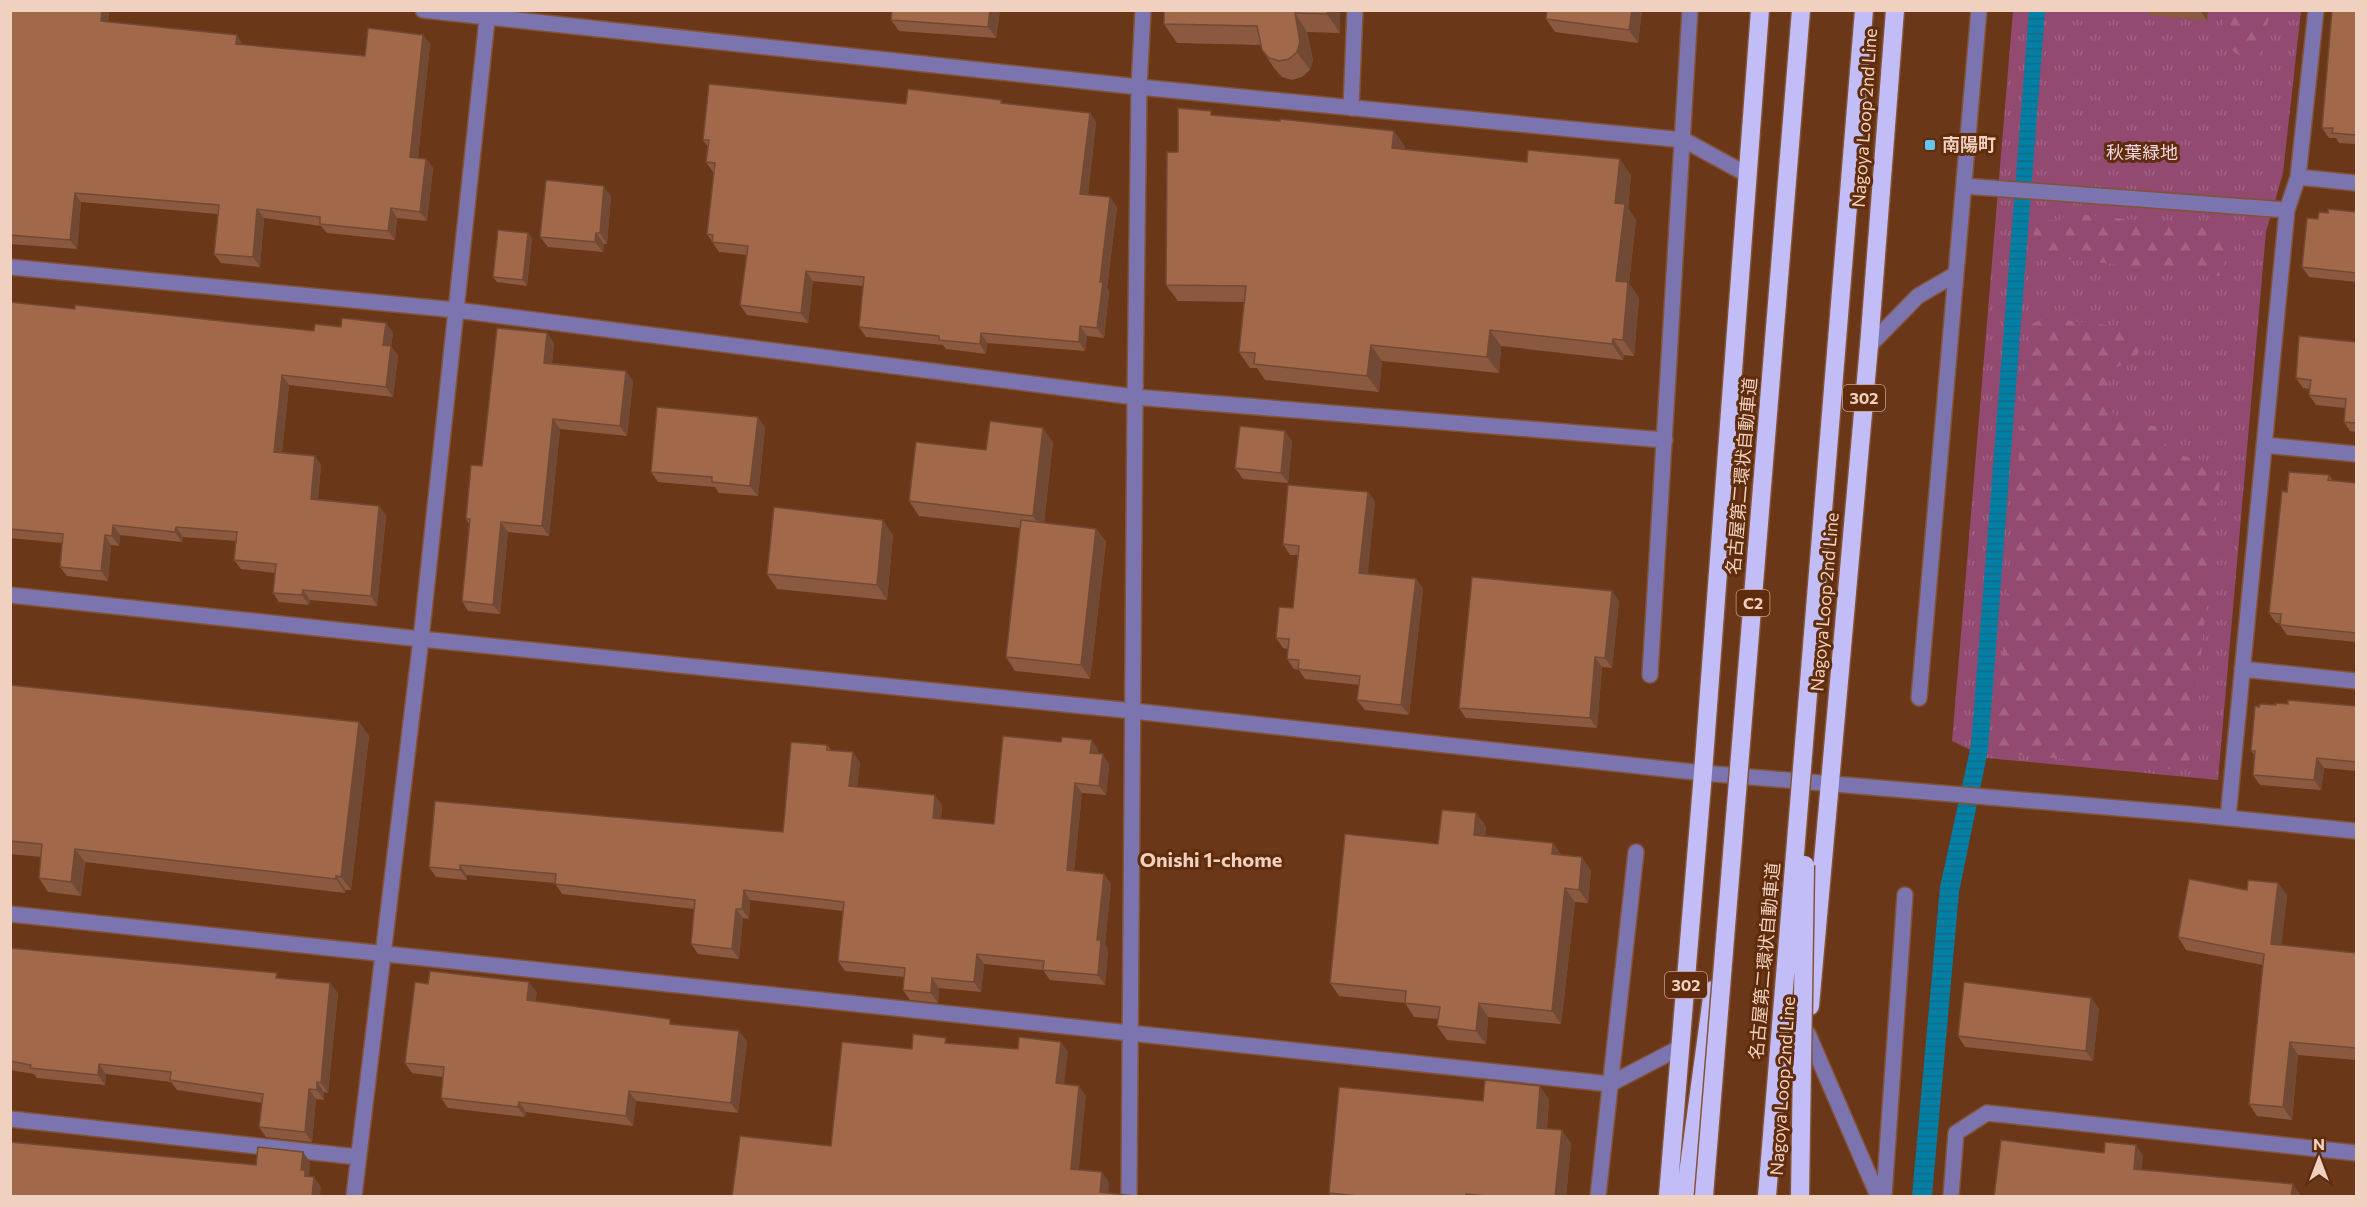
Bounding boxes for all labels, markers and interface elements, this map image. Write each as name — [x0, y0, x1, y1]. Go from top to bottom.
street label: Nagoya Loop 2nd Line — [1847, 27, 1881, 208]
place label: 南陽町 — [1942, 133, 1996, 155]
marker: 南陽町 — [1923, 138, 1937, 152]
park label: 秋葉緑地 — [2106, 141, 2178, 163]
street label: 名古屋第二環状自動車道 — [1721, 376, 1761, 575]
road number: 302 — [1843, 385, 1885, 411]
street label: Nagoya Loop 2nd Line — [1805, 511, 1843, 692]
road number: C2 — [1736, 590, 1770, 616]
district label: Onishi 1-chome — [1140, 847, 1282, 871]
street label: 名古屋第二環状自動車道 — [1744, 861, 1784, 1060]
road number: 302 — [1665, 972, 1707, 998]
street label: Nagoya Loop 2nd Line — [1765, 995, 1799, 1176]
north arrow — [2289, 1129, 2349, 1189]
text: N — [2313, 1134, 2325, 1153]

